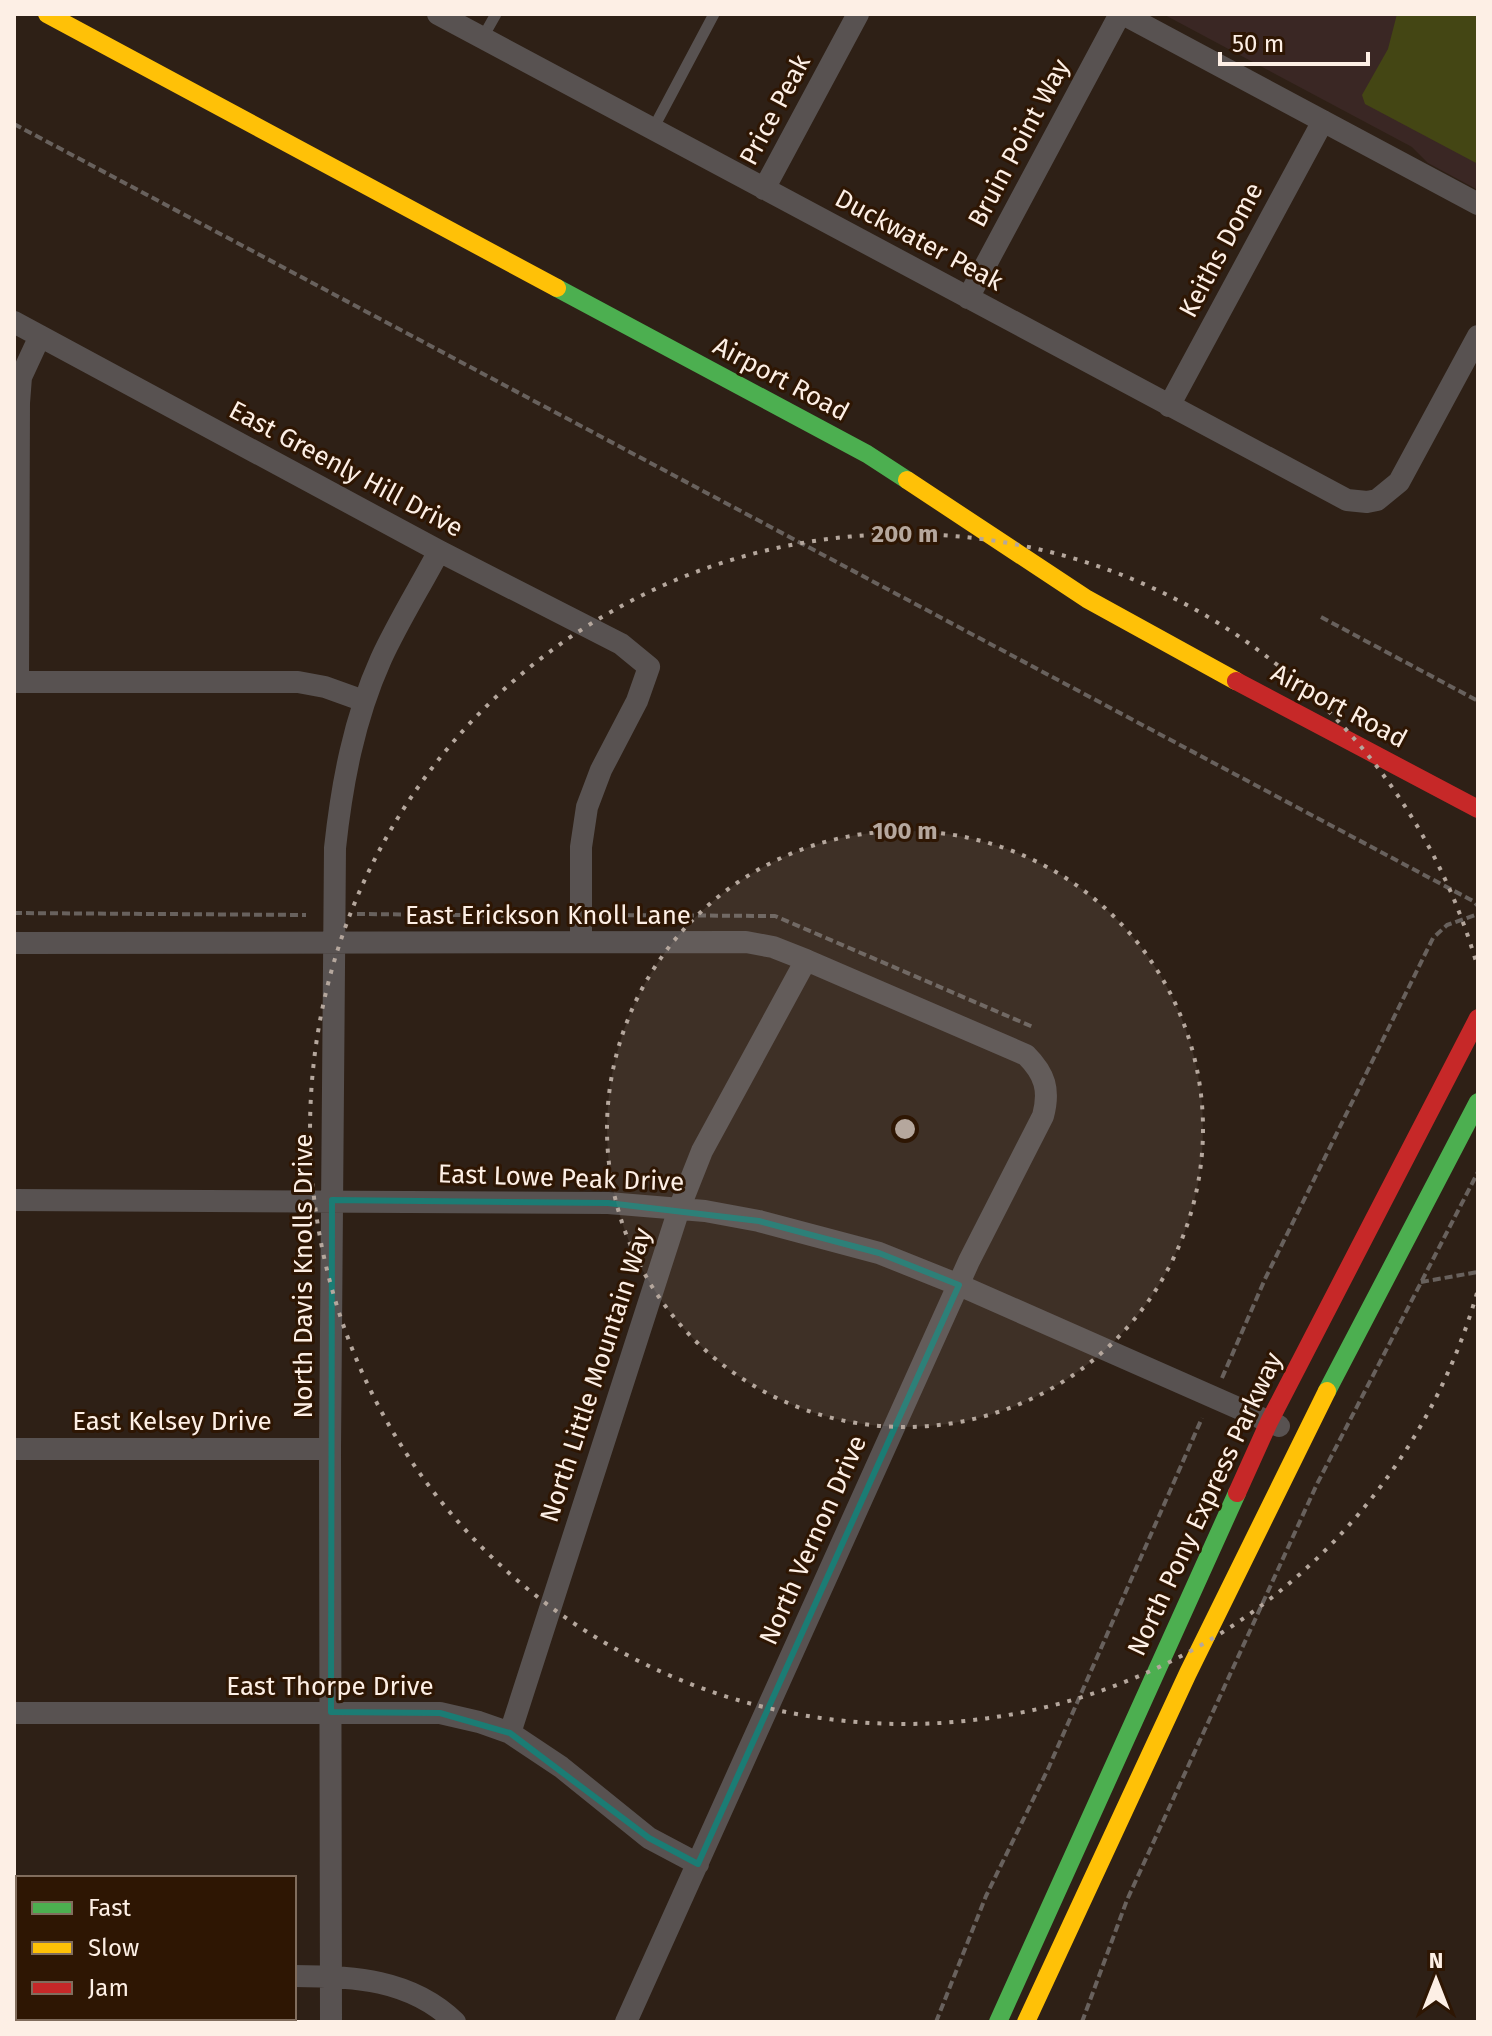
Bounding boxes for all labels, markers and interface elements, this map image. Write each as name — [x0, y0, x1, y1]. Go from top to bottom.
scale bar — [1220, 16, 1368, 66]
text: 50 m — [1232, 30, 1284, 58]
street label: Price Peak — [733, 49, 817, 171]
street label: Bruin Point Way — [962, 53, 1076, 232]
street label: Keiths Dome — [1172, 177, 1270, 323]
street label: Duckwater Peak — [830, 183, 1009, 298]
street label: Airport Road — [708, 330, 854, 428]
street label: East Greenly Hill Drive — [224, 394, 468, 544]
text: 200 m — [872, 520, 938, 548]
street label: Airport Road — [1266, 657, 1412, 755]
text: 100 m — [872, 817, 938, 845]
street label: East Erickson Knoll Lane — [405, 900, 691, 931]
centre of rings — [891, 1115, 919, 1143]
street label: North Davis Knolls Drive — [288, 1134, 319, 1418]
street label: East Lowe Peak Drive — [437, 1158, 685, 1198]
street label: North Little Mountain Way — [534, 1224, 658, 1526]
street label: North Pony Express Parkway — [1121, 1347, 1289, 1661]
street label: East Kelsey Drive — [72, 1406, 272, 1437]
street label: North Vernon Drive — [753, 1430, 873, 1650]
street label: East Thorpe Drive — [226, 1671, 434, 1702]
legend — [16, 1876, 296, 2020]
text: Fast — [88, 1894, 131, 1922]
text: Slow — [88, 1934, 139, 1962]
north arrow — [1396, 1940, 1476, 2020]
text: N — [1429, 1947, 1443, 1974]
text: Jam — [88, 1974, 129, 2002]

